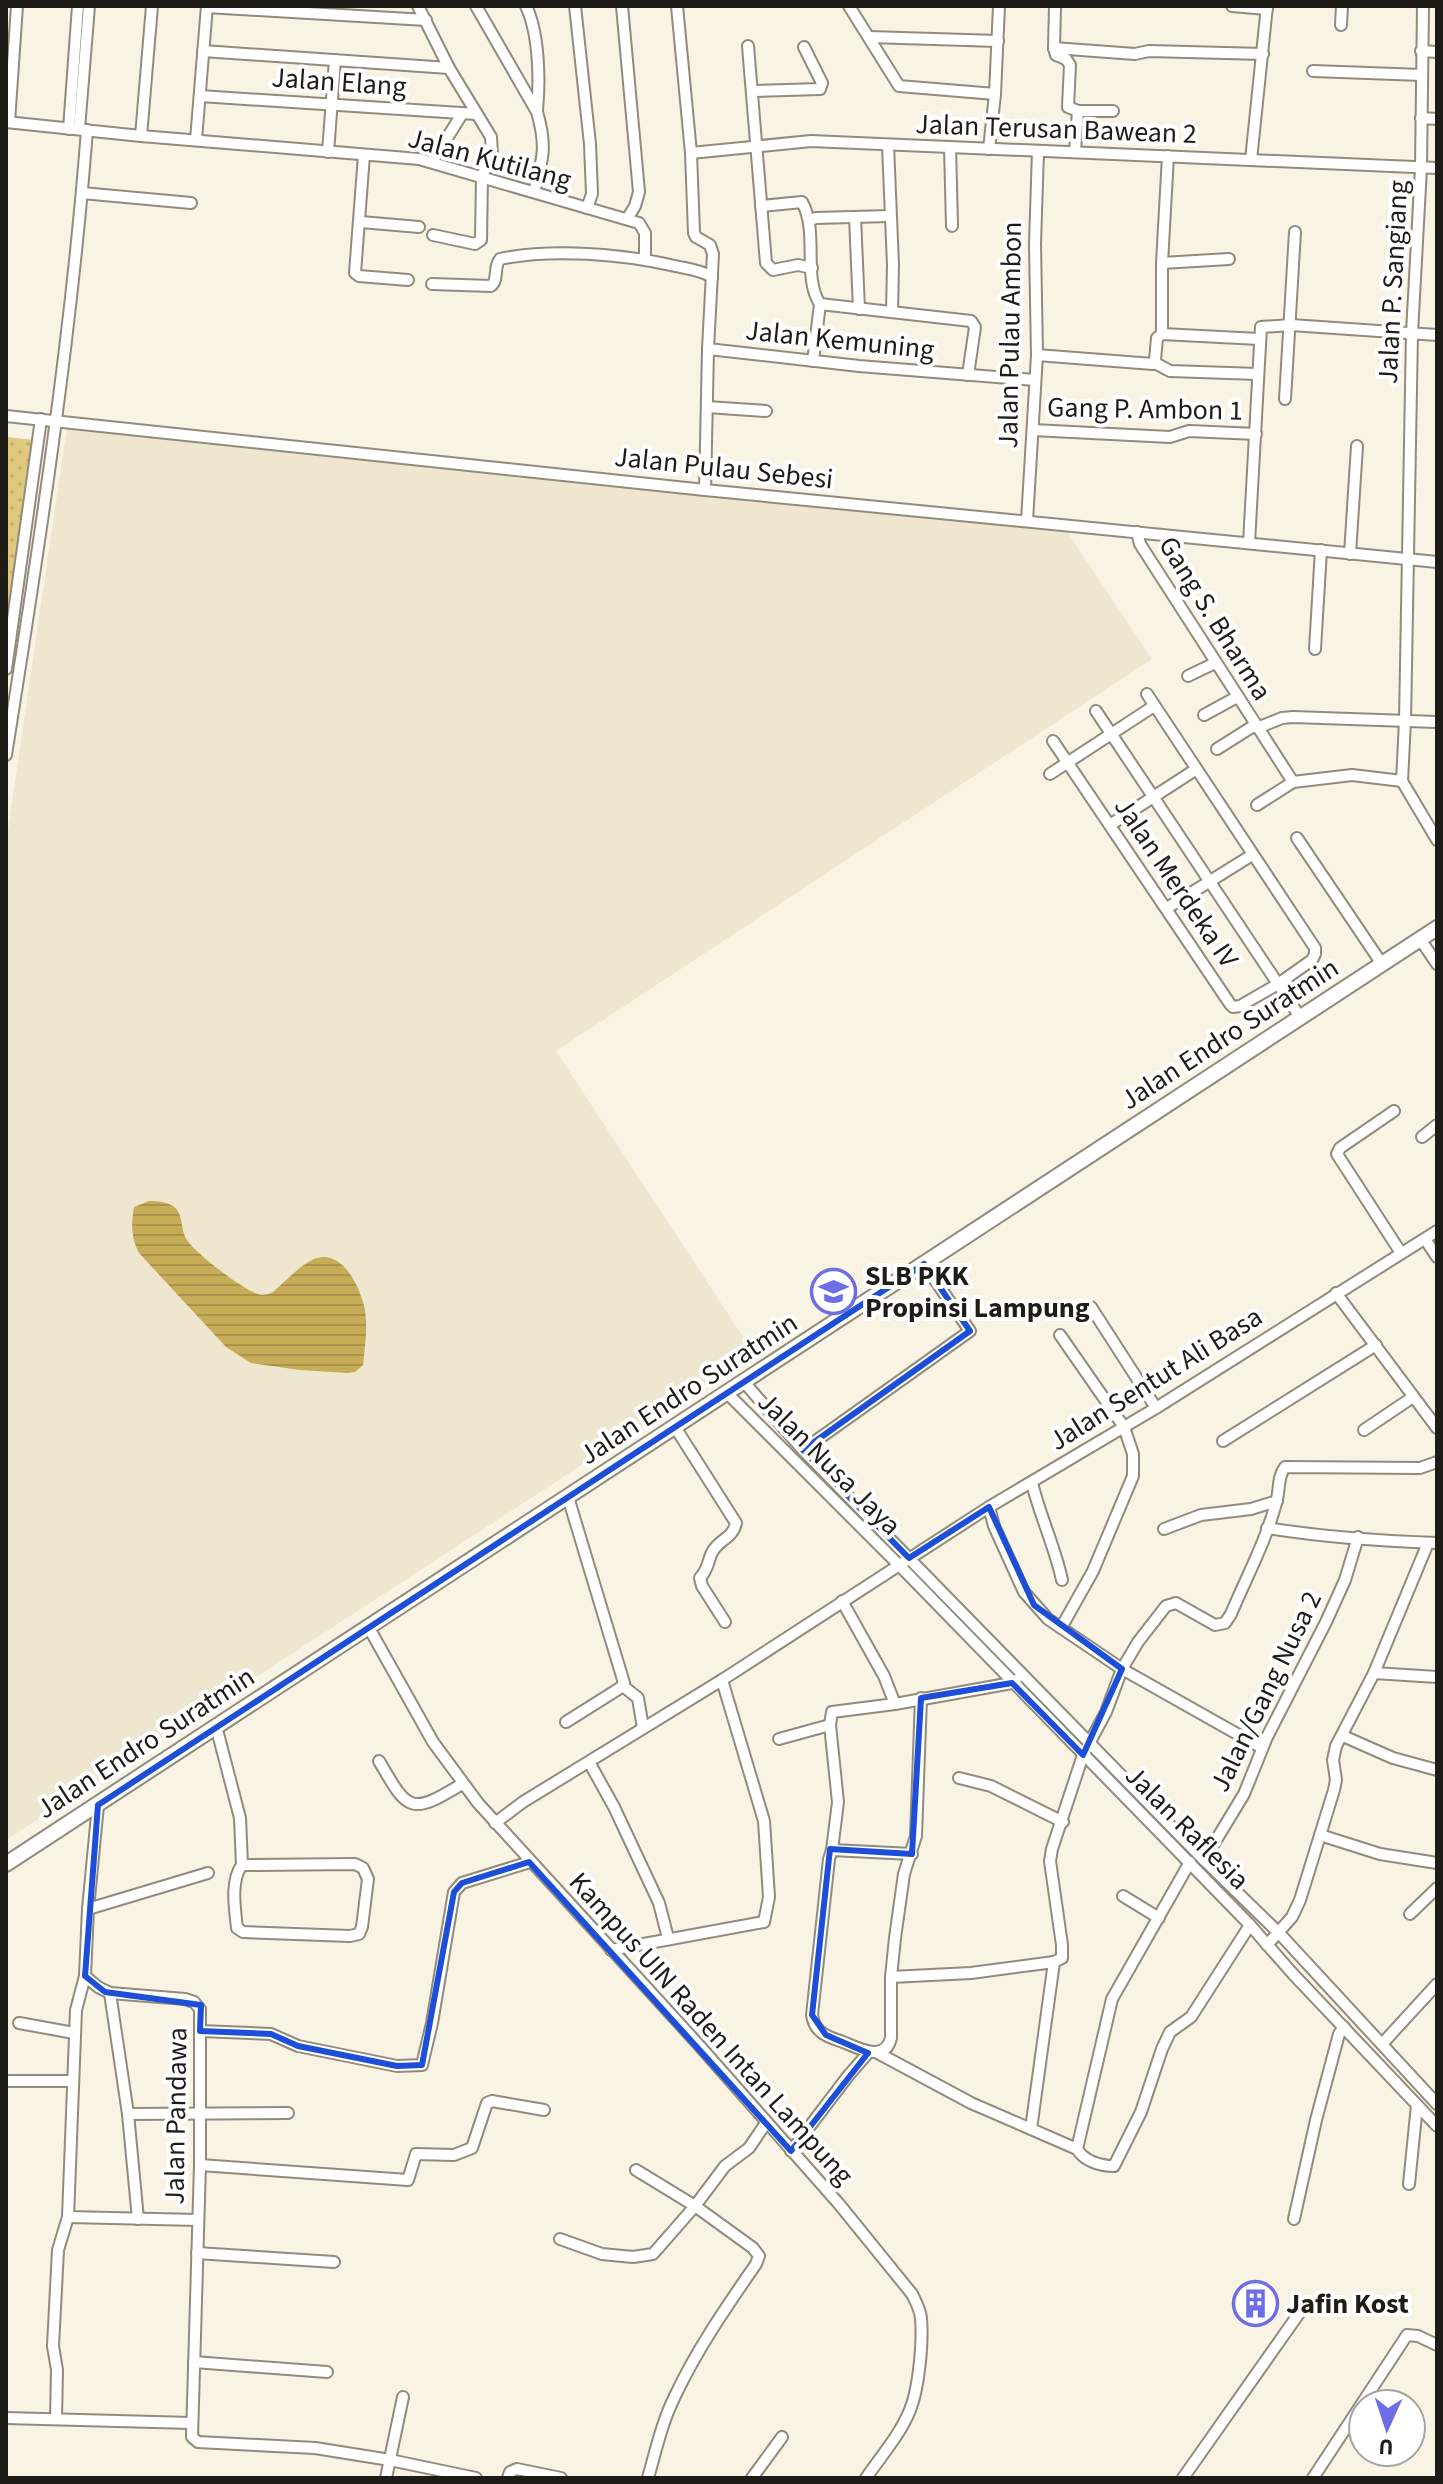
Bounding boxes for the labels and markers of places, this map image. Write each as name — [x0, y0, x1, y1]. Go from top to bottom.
place label: SLB PKK Propinsi Lampung — [865, 1256, 1090, 1328]
school or university icon: SLB PKK Propinsi Lampung — [810, 1267, 858, 1315]
building icon: Jafin Kost — [1231, 2279, 1279, 2327]
place label: Jafin Kost — [1286, 2284, 1409, 2324]

